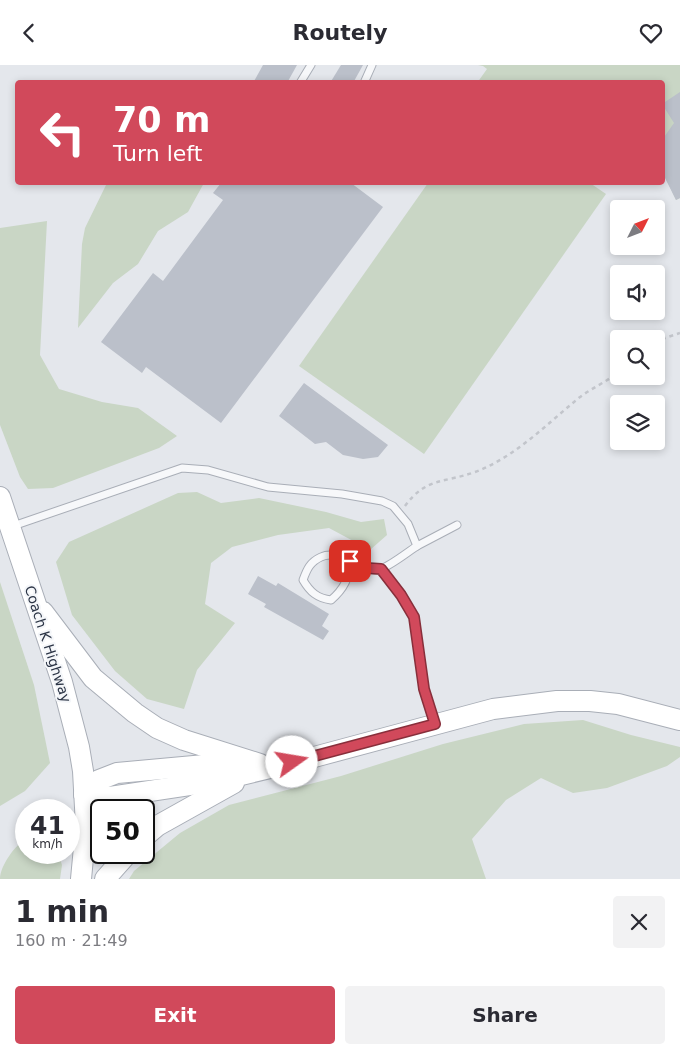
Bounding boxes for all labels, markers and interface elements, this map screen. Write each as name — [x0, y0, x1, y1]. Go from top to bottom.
icon: back — [15, 19, 43, 47]
icon: heart — [637, 19, 665, 47]
text: Routely — [292, 20, 388, 45]
icon: left — [30, 100, 95, 165]
text: 70 m — [113, 100, 210, 140]
text: Turn left — [113, 141, 202, 166]
north arrow — [610, 200, 665, 255]
map controls — [610, 200, 665, 450]
button: sound — [610, 265, 665, 320]
button: search — [610, 330, 665, 385]
button: layers — [610, 395, 665, 450]
pin — [329, 540, 371, 582]
icon: arrive — [336, 547, 364, 575]
street label: Coach K Highway — [22, 583, 74, 705]
position arrow — [265, 735, 317, 787]
speed limit sign: 50 — [90, 799, 155, 864]
text: 41 — [30, 811, 65, 840]
text: km/h — [32, 837, 63, 851]
text: 1 min — [15, 894, 109, 929]
button: close — [613, 896, 665, 948]
text: 160 m · 21:49 — [15, 931, 128, 950]
button: Exit — [15, 986, 335, 1044]
button: Share — [345, 986, 665, 1044]

